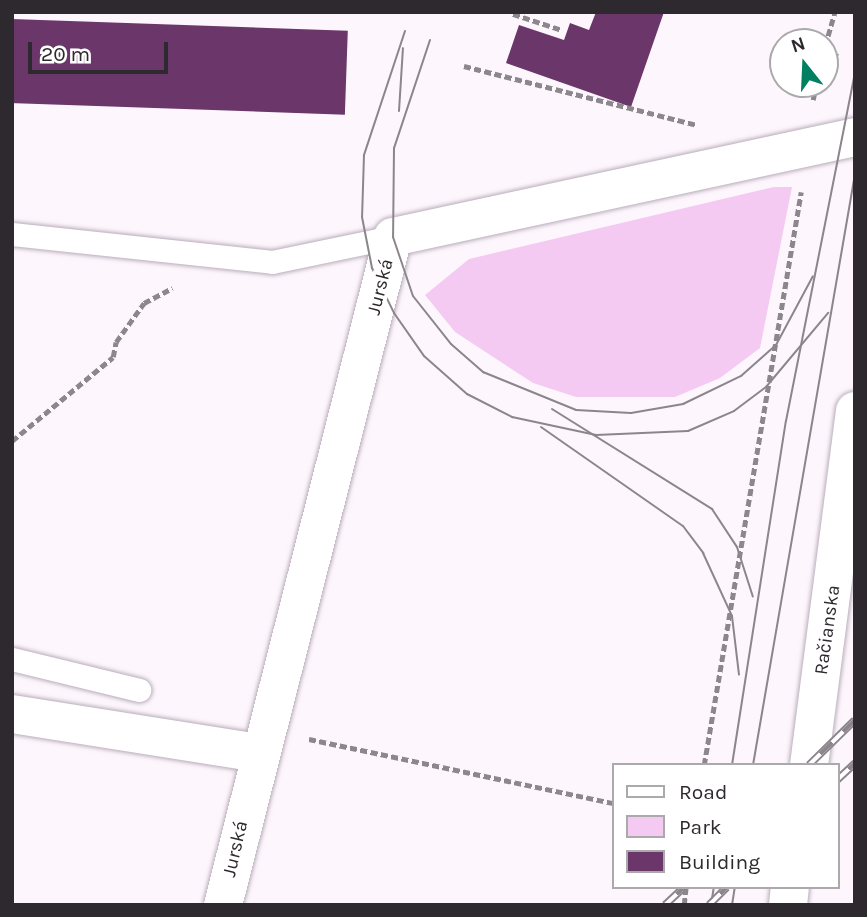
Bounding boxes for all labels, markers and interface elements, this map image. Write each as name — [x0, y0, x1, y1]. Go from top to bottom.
scale bar — [32, 28, 172, 72]
north arrow — [769, 28, 839, 98]
text: N — [788, 32, 808, 57]
text: 20 m — [41, 42, 90, 66]
street label: Jurská — [363, 256, 399, 318]
street label: Račianska — [810, 584, 846, 676]
legend — [612, 763, 839, 889]
text: Road — [679, 780, 727, 804]
text: Park — [679, 815, 722, 839]
street label: Jurská — [218, 819, 254, 879]
text: Building — [679, 850, 760, 874]

